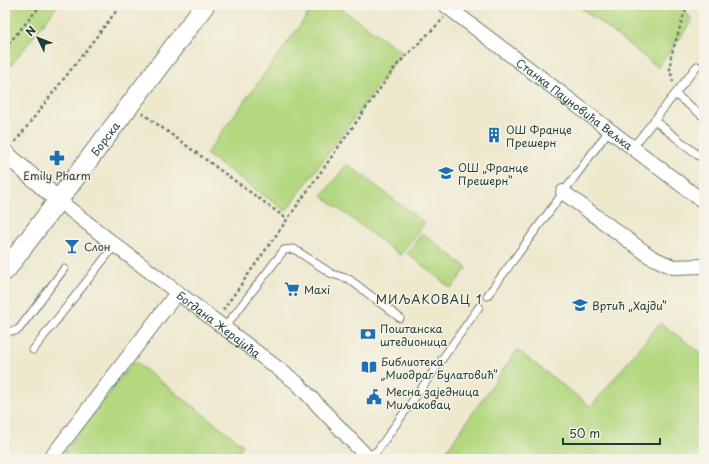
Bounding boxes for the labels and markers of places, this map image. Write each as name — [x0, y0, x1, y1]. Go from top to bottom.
place label: ОШ Франце Прешерн — [506, 121, 572, 151]
building icon: ОШ Франце Прешерн — [485, 126, 503, 144]
pharmacy icon: Emily Pharm — [48, 149, 66, 167]
place label: ОШ „Франце Прешерн” — [458, 159, 528, 189]
school or university icon: ОШ „Франце Прешерн” — [437, 164, 455, 182]
place label: Emily Pharm — [23, 167, 91, 184]
bar icon: Слон — [63, 237, 81, 255]
place label: Слон — [84, 238, 110, 255]
supermarket icon: Maxi — [283, 280, 301, 298]
place label: Maxi — [304, 281, 330, 298]
school or university icon: Вртић „Хајди” — [571, 296, 589, 314]
place label: Вртић „Хајди” — [592, 297, 667, 314]
place label: Поштанска штедионица — [380, 320, 448, 350]
bank icon: Поштанска штедионица — [359, 325, 377, 343]
place label: Библиотека „Миодраг Булатовић” — [381, 353, 498, 383]
library icon: Библиотека „Миодраг Булатовић” — [360, 358, 378, 376]
place label: Месна заједница Миљаковац — [386, 383, 479, 413]
public building icon: Месна заједница Миљаковац — [365, 388, 383, 406]

